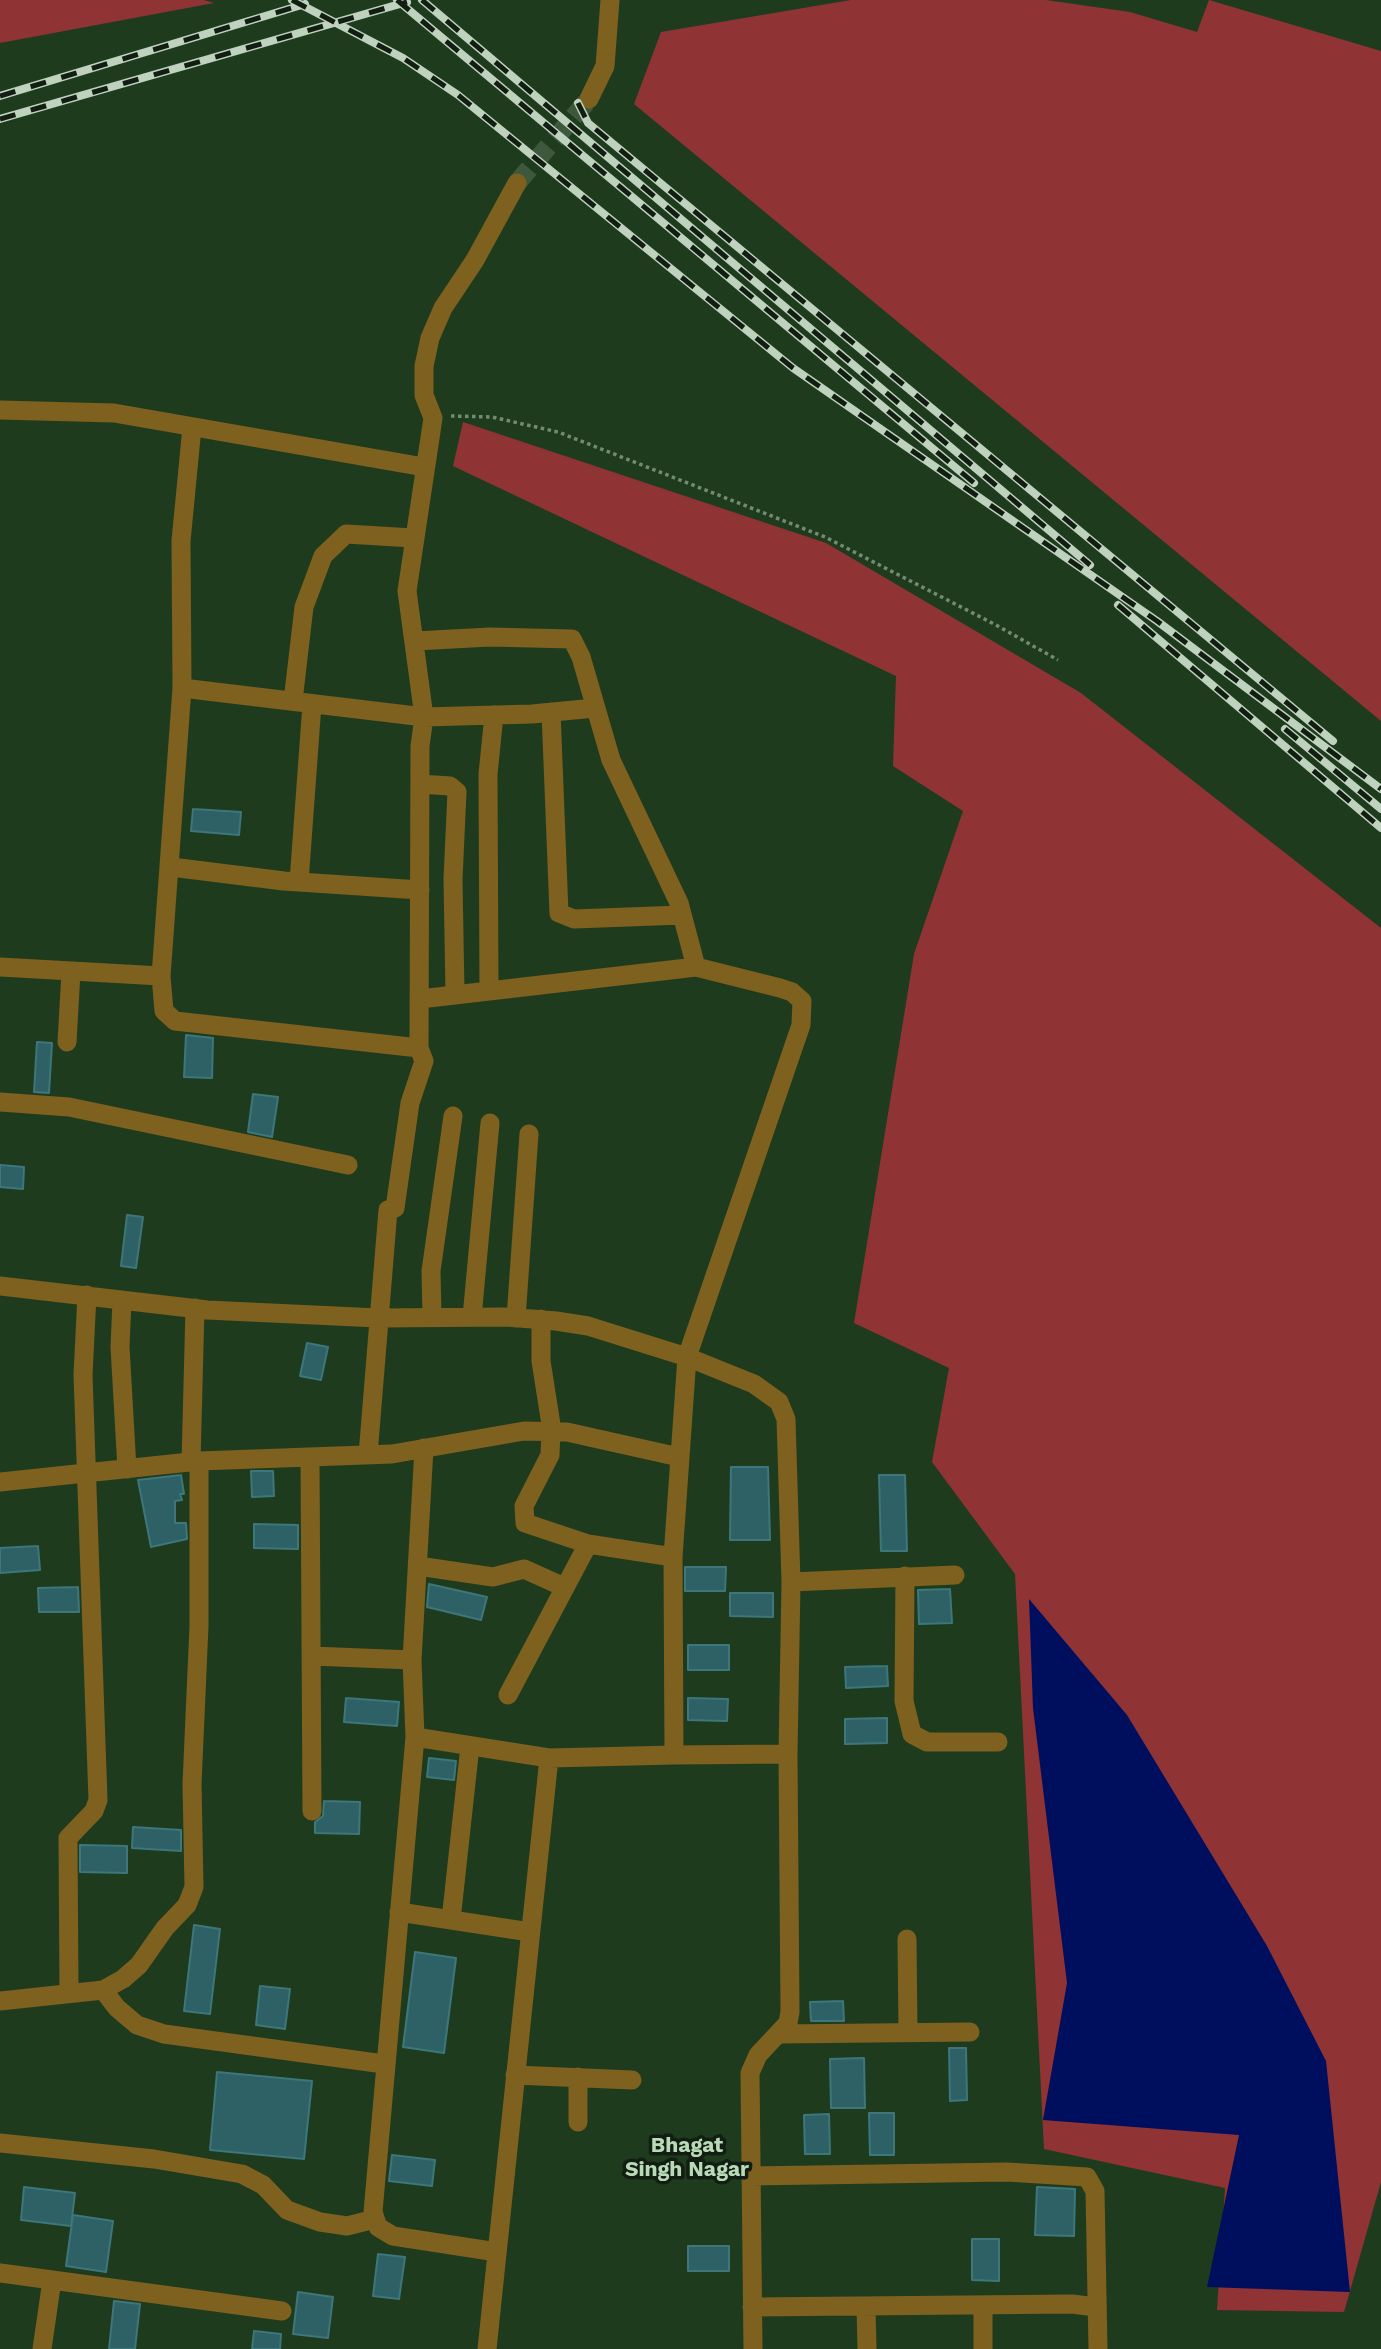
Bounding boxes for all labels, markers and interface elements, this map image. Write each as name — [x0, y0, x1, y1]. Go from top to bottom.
district label: Bhagat Singh Nagar — [625, 2133, 749, 2183]

